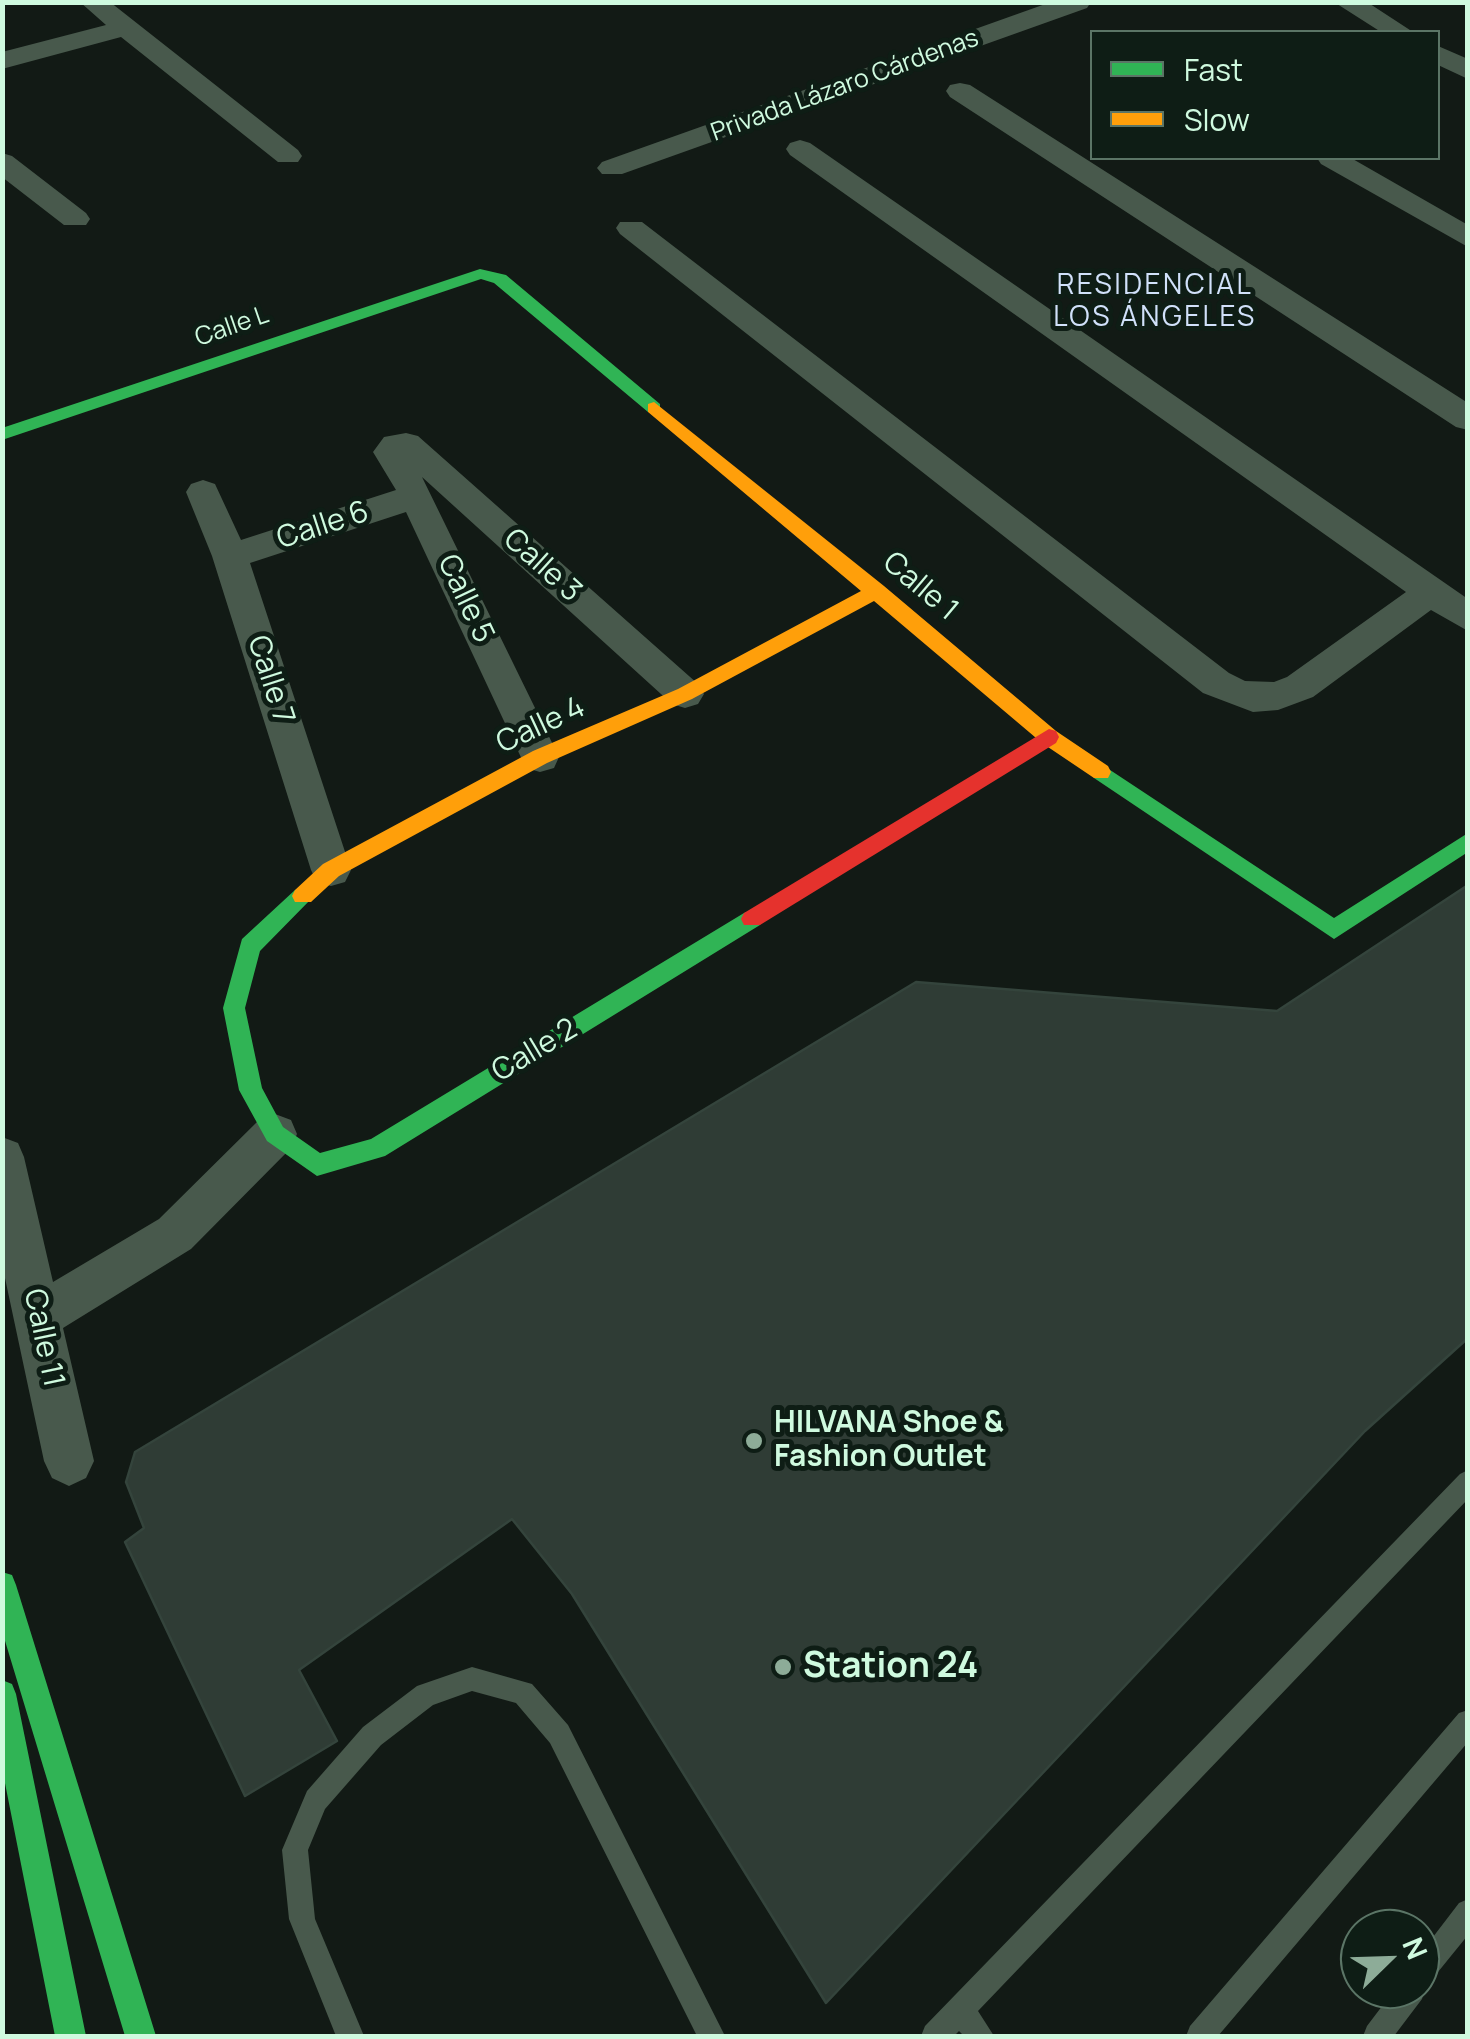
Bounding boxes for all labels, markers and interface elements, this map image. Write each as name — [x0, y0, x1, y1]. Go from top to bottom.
street label: Privada Lázaro Cárdenas — [707, 24, 983, 148]
legend — [1090, 30, 1440, 160]
text: Fast — [1184, 49, 1243, 90]
text: Slow — [1184, 99, 1250, 140]
district label: RESIDENCIAL LOS ÁNGELES — [1053, 269, 1257, 335]
street label: Calle L — [191, 300, 273, 354]
street label: Calle 6 — [273, 494, 373, 558]
street label: Calle 3 — [496, 522, 588, 610]
street label: Calle 1 — [875, 545, 965, 629]
street label: Calle 5 — [429, 549, 501, 649]
street label: Calle 7 — [239, 631, 301, 729]
street label: Calle 4 — [491, 690, 591, 762]
street label: Calle 2 — [486, 1012, 584, 1090]
street label: Calle 11 — [15, 1286, 71, 1390]
place label: HILVANA Shoe & Fashion Outlet — [774, 1406, 1004, 1476]
marker: HILVANA Shoe & Fashion Outlet — [743, 1430, 765, 1452]
place label: Station 24 — [803, 1646, 978, 1688]
marker: Station 24 — [772, 1656, 794, 1678]
north arrow — [1340, 1909, 1440, 2009]
text: N — [1394, 1931, 1437, 1965]

